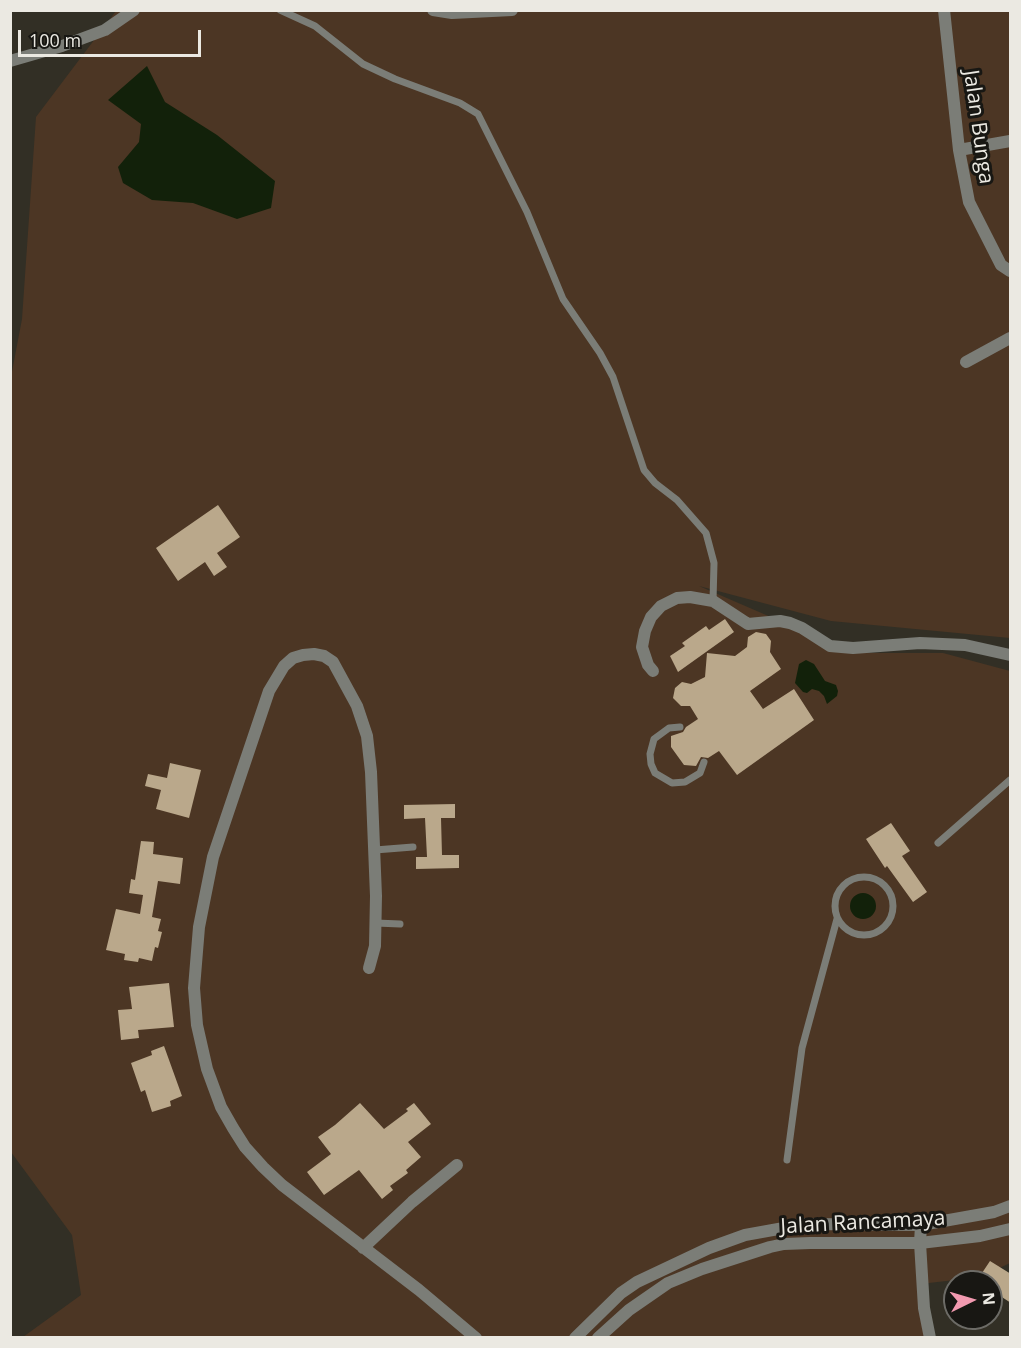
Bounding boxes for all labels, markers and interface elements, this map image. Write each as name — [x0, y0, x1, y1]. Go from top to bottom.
scale bar — [21, 18, 204, 56]
text: 100 m — [29, 28, 81, 52]
street label: Jalan Bunga — [958, 68, 998, 186]
street label: Jalan Rancamaya — [780, 1206, 946, 1240]
north arrow — [943, 1270, 1003, 1330]
text: N — [977, 1291, 1000, 1306]

